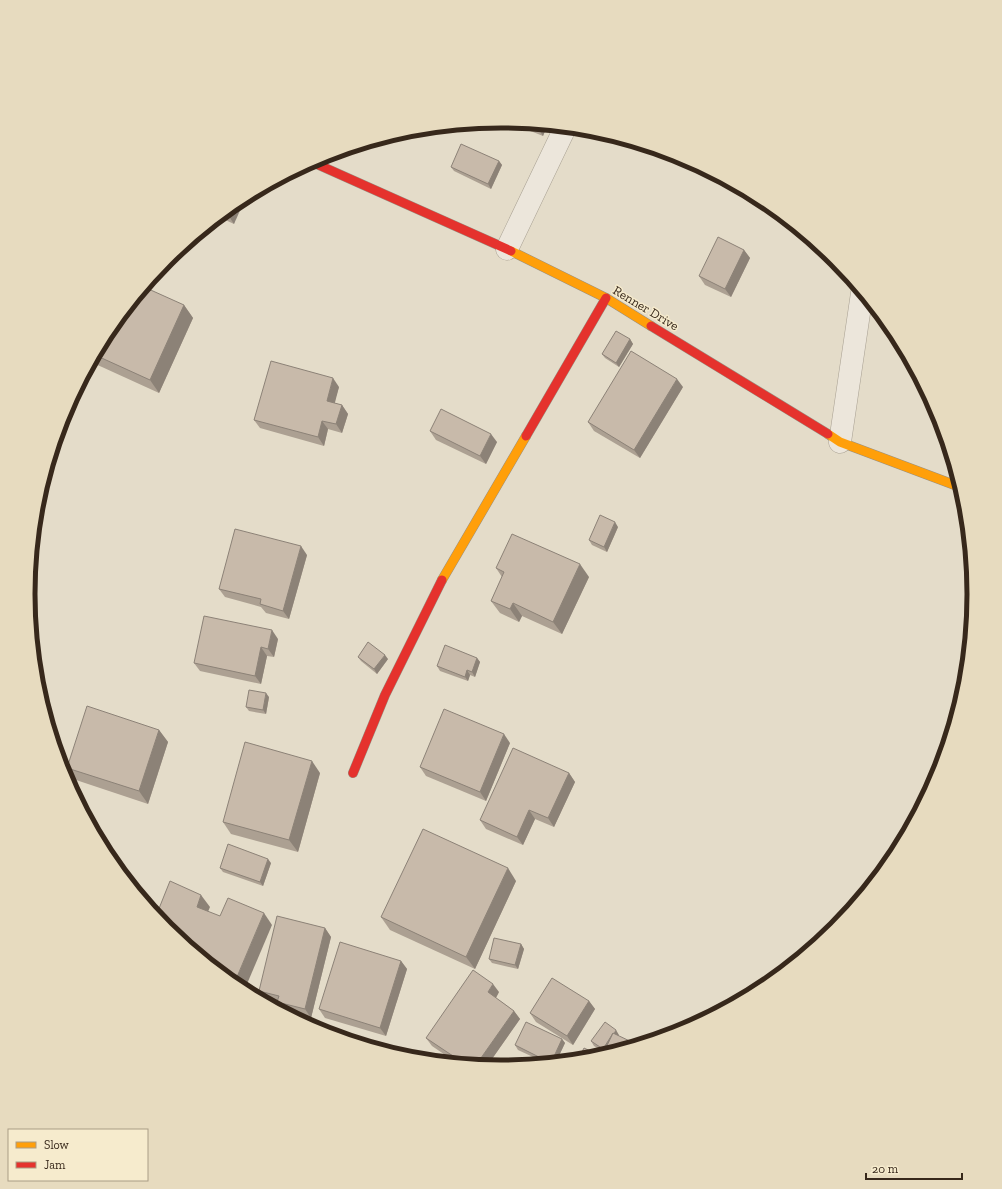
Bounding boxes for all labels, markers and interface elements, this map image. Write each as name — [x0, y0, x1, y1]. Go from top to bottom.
street label: Renner Drive — [611, 283, 681, 333]
legend — [8, 1129, 148, 1181]
text: Slow — [44, 1138, 70, 1152]
scale bar — [866, 1155, 962, 1181]
text: Jam — [44, 1158, 66, 1172]
text: 20 m — [872, 1162, 899, 1176]

